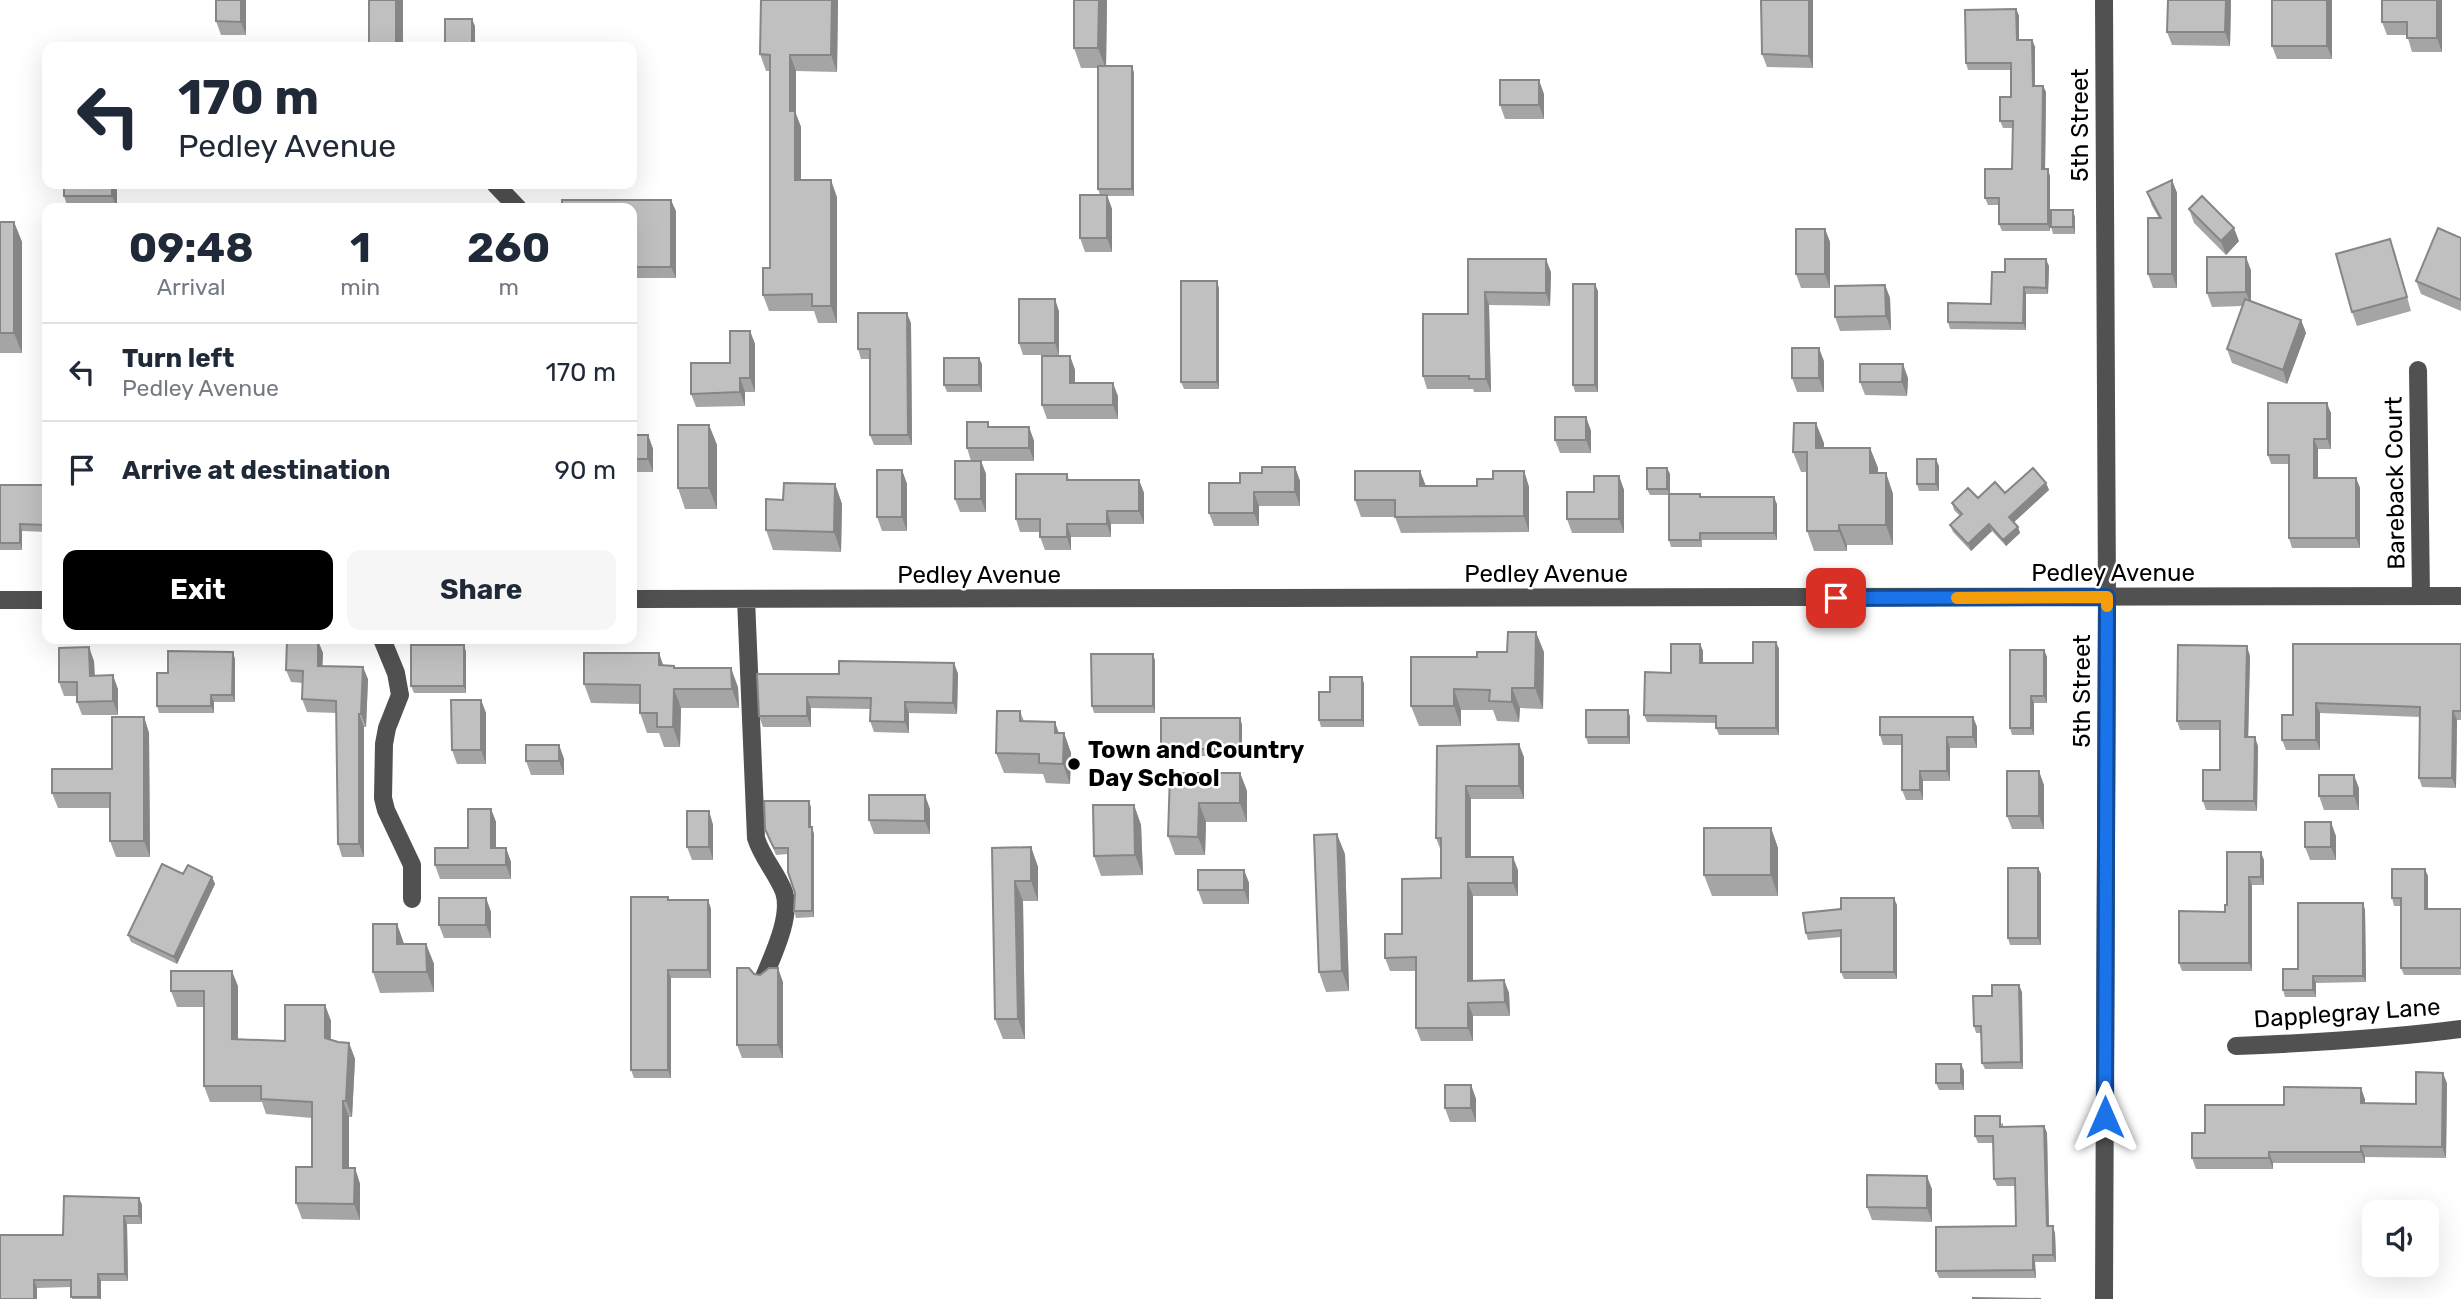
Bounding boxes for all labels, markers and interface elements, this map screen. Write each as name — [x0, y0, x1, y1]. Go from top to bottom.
text: 170 m — [178, 68, 319, 126]
street label: 5th Street — [2066, 68, 2094, 182]
icon: left — [63, 70, 154, 161]
text: Pedley Avenue — [178, 127, 396, 165]
text: 09:48 — [129, 223, 254, 273]
text: 1 — [350, 223, 371, 273]
text: 260 — [467, 223, 550, 273]
text: Arrival — [157, 273, 226, 301]
text: min — [340, 273, 380, 301]
text: m — [498, 273, 519, 301]
text: Turn left — [122, 343, 234, 374]
icon: left — [63, 353, 101, 391]
text: 170 m — [546, 357, 616, 388]
text: Pedley Avenue — [122, 374, 279, 402]
street label: Bareback Court — [2379, 396, 2411, 570]
icon: arrive — [63, 451, 101, 489]
text: Arrive at destination — [122, 455, 390, 486]
text: 90 m — [555, 455, 616, 486]
button: Exit — [63, 550, 333, 630]
button: Share — [347, 550, 616, 630]
street label: Pedley Avenue — [2031, 559, 2195, 587]
street label: Pedley Avenue — [1464, 560, 1628, 588]
street label: Pedley Avenue — [897, 561, 1061, 589]
pin — [1806, 568, 1866, 628]
icon: arrive — [1817, 579, 1855, 617]
street label: 5th Street — [2068, 634, 2096, 748]
place label: Town and Country Day School — [1088, 736, 1304, 792]
marker: Town and Country Day School — [1066, 756, 1082, 772]
street label: Dapplegray Lane — [2253, 993, 2441, 1033]
position arrow — [2068, 1080, 2142, 1154]
map controls — [2362, 1200, 2439, 1277]
button: sound — [2362, 1200, 2439, 1277]

